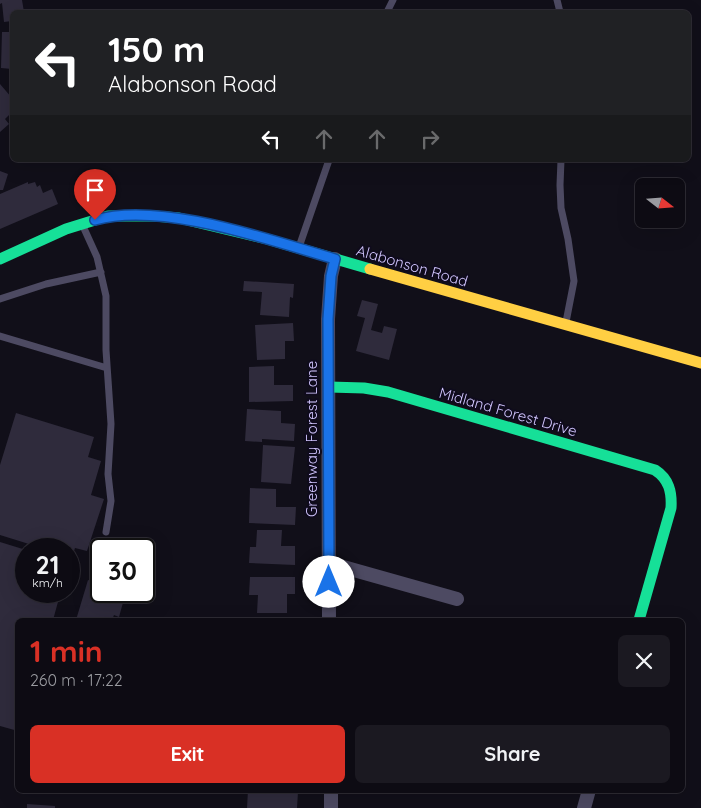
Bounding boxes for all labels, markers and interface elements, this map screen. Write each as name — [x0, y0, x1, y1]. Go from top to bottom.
text: 150 m — [108, 27, 205, 71]
icon: left — [25, 30, 90, 95]
text: Alabonson Road — [108, 70, 277, 98]
icon: left — [257, 125, 285, 153]
icon: ahead — [310, 125, 338, 153]
icon: ahead — [363, 125, 391, 153]
icon: right — [416, 125, 444, 153]
pin — [74, 169, 116, 220]
icon: arrive — [81, 176, 109, 204]
north arrow — [635, 178, 685, 228]
map controls — [635, 178, 685, 228]
street label: Alabonson Road — [354, 241, 470, 291]
street label: Greenway Forest Lane — [302, 361, 321, 517]
street label: Midland Forest Drive — [437, 383, 579, 440]
speed limit sign: 30 — [90, 538, 155, 603]
text: 21 — [36, 549, 59, 580]
position arrow — [302, 555, 354, 607]
text: km/h — [32, 575, 63, 590]
text: 1 min — [30, 632, 103, 670]
button: close — [618, 635, 670, 687]
text: 260 m · 17:22 — [30, 670, 123, 690]
button: Exit — [30, 725, 345, 783]
button: Share — [355, 725, 670, 783]

